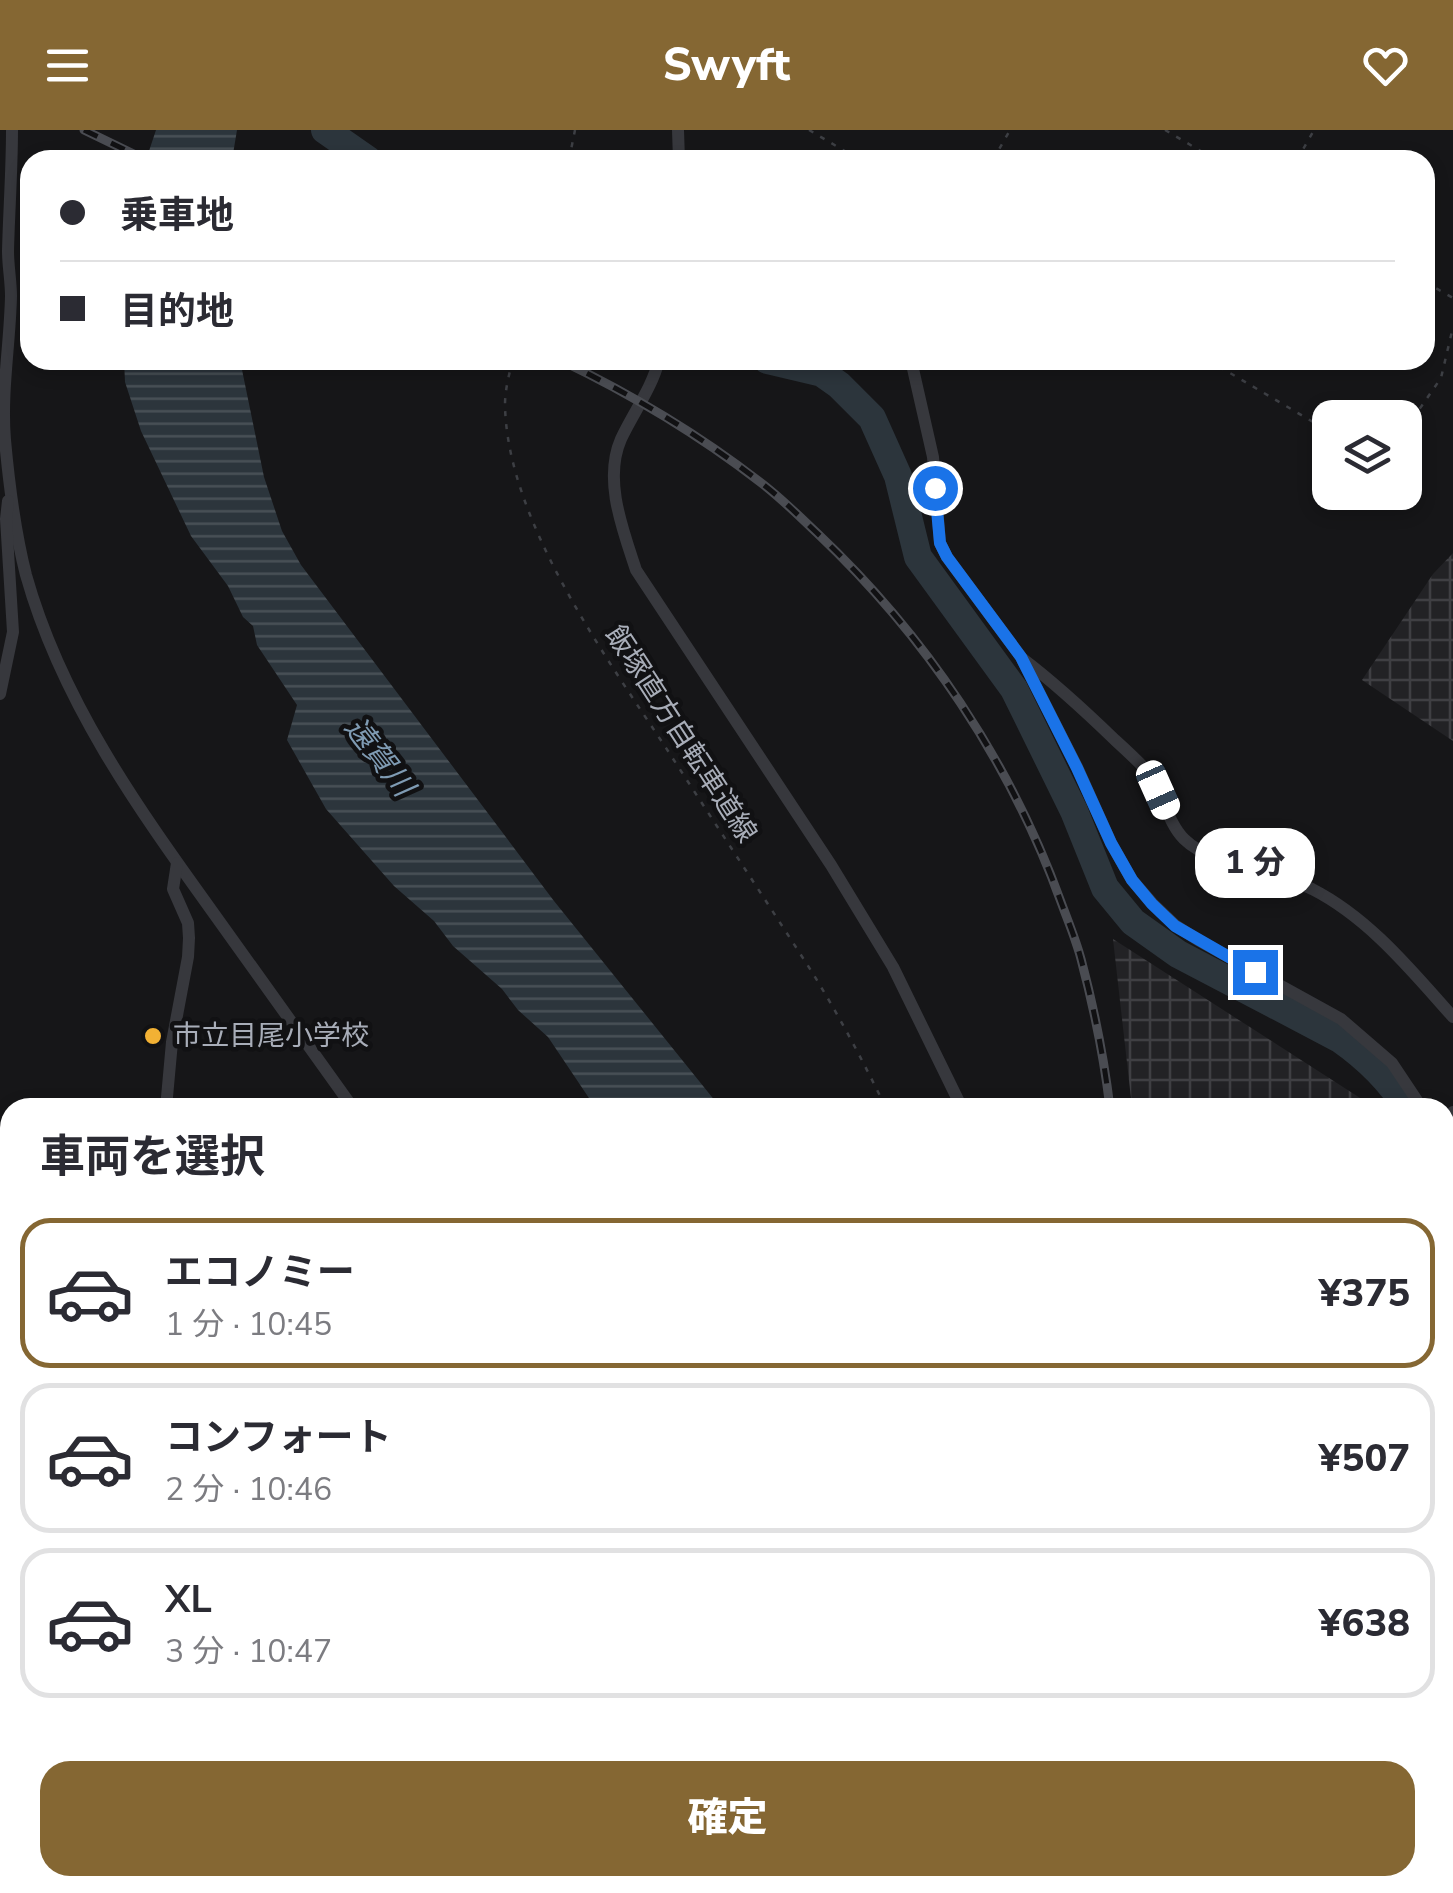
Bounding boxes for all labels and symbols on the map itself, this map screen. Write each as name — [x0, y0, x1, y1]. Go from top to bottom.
route start — [913, 466, 958, 511]
street label: 飯塚直方自転車道線 — [596, 618, 766, 850]
water label: 遠賀川 — [335, 709, 425, 807]
car — [1132, 756, 1184, 824]
callout: 1 分 — [1195, 827, 1315, 897]
route end — [1233, 950, 1278, 995]
place label: 市立目尾小学校 — [173, 1017, 369, 1055]
marker: 市立目尾小学校 — [142, 1025, 164, 1047]

